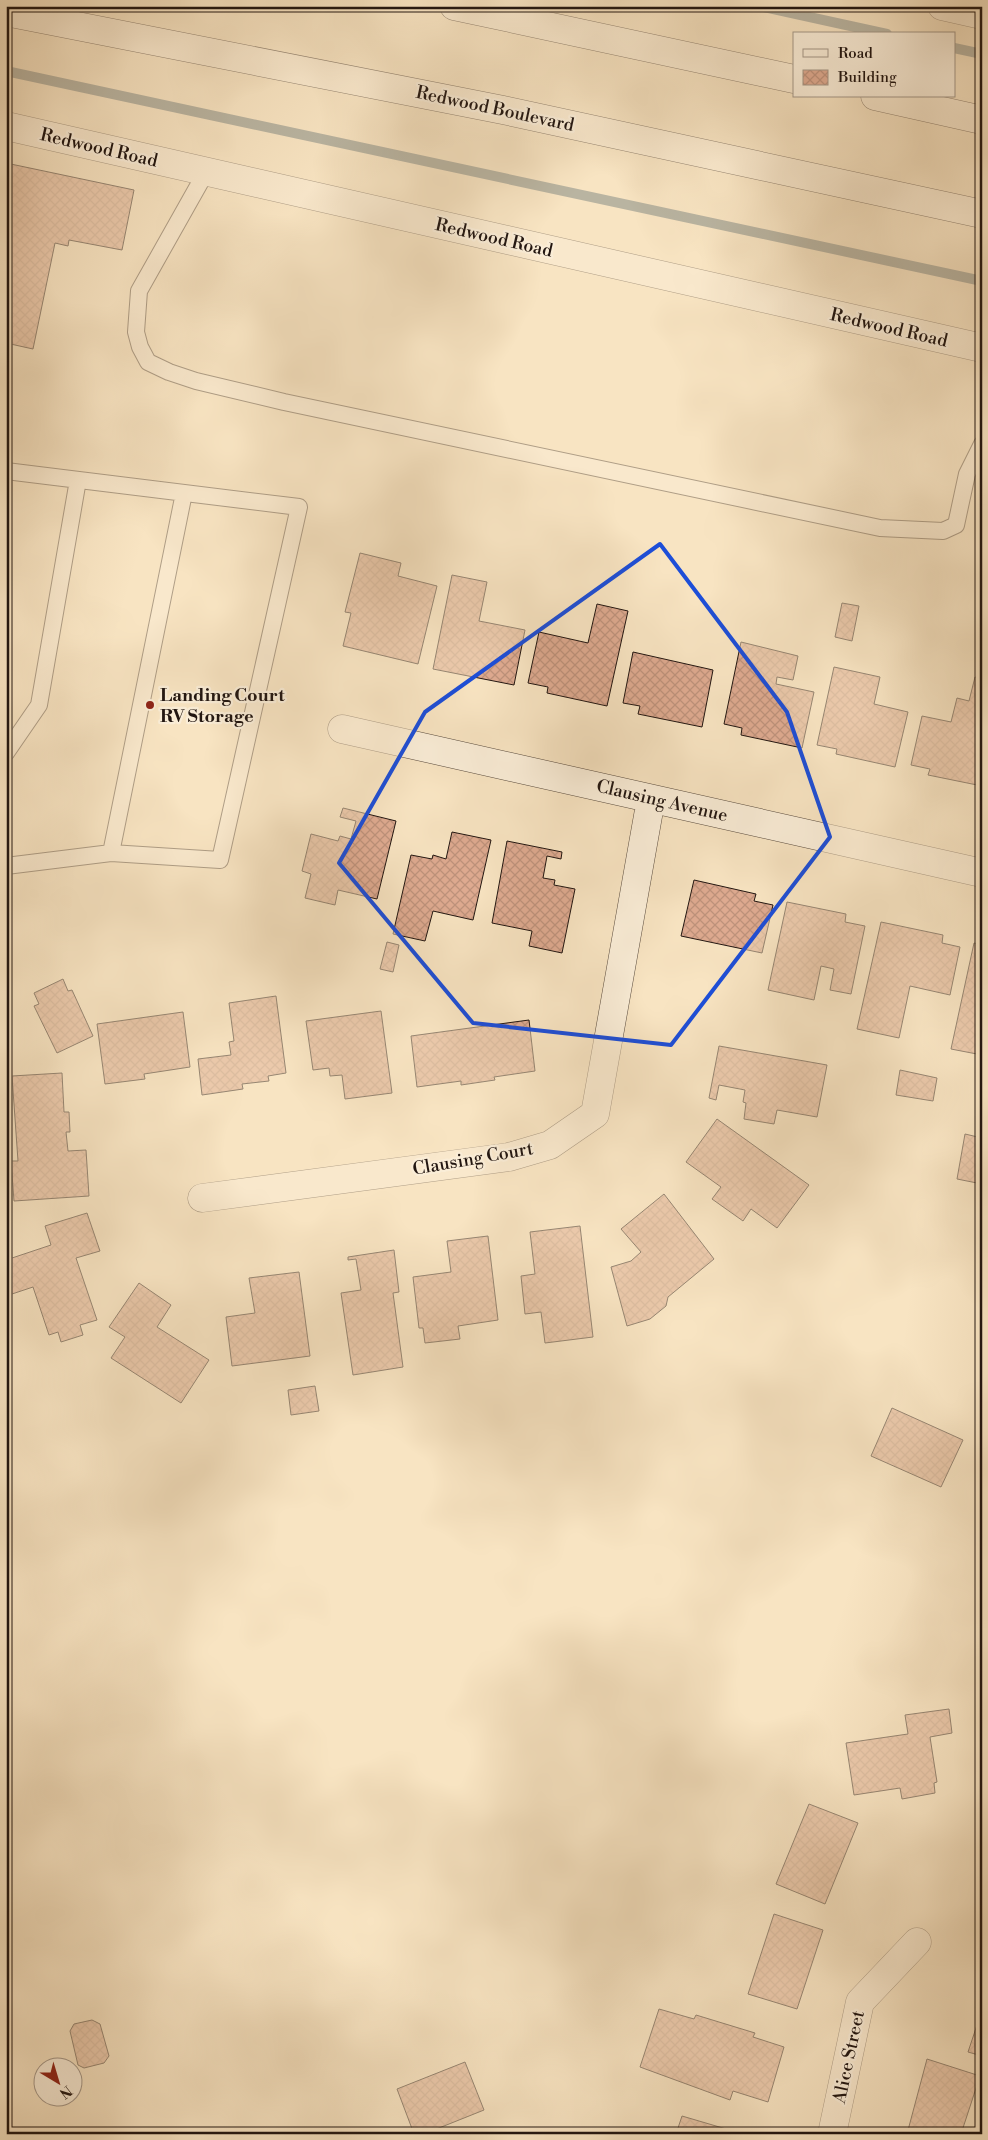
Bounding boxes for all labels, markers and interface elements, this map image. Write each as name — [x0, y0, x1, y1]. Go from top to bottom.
legend — [793, 32, 956, 98]
text: Road — [838, 44, 873, 63]
text: Building — [837, 68, 897, 87]
street label: Redwood Boulevard — [414, 81, 577, 137]
street label: Redwood Road — [38, 123, 161, 173]
street label: Redwood Road — [433, 213, 556, 263]
street label: Redwood Road — [828, 303, 951, 353]
place label: Landing Court RV Storage — [160, 684, 285, 728]
marker: Landing Court RV Storage — [144, 699, 156, 711]
street label: Clausing Avenue — [594, 775, 730, 827]
street label: Clausing Court — [411, 1137, 536, 1181]
street label: Alice Street — [828, 2008, 870, 2107]
north arrow — [32, 2058, 82, 2108]
text: N — [55, 2081, 75, 2102]

